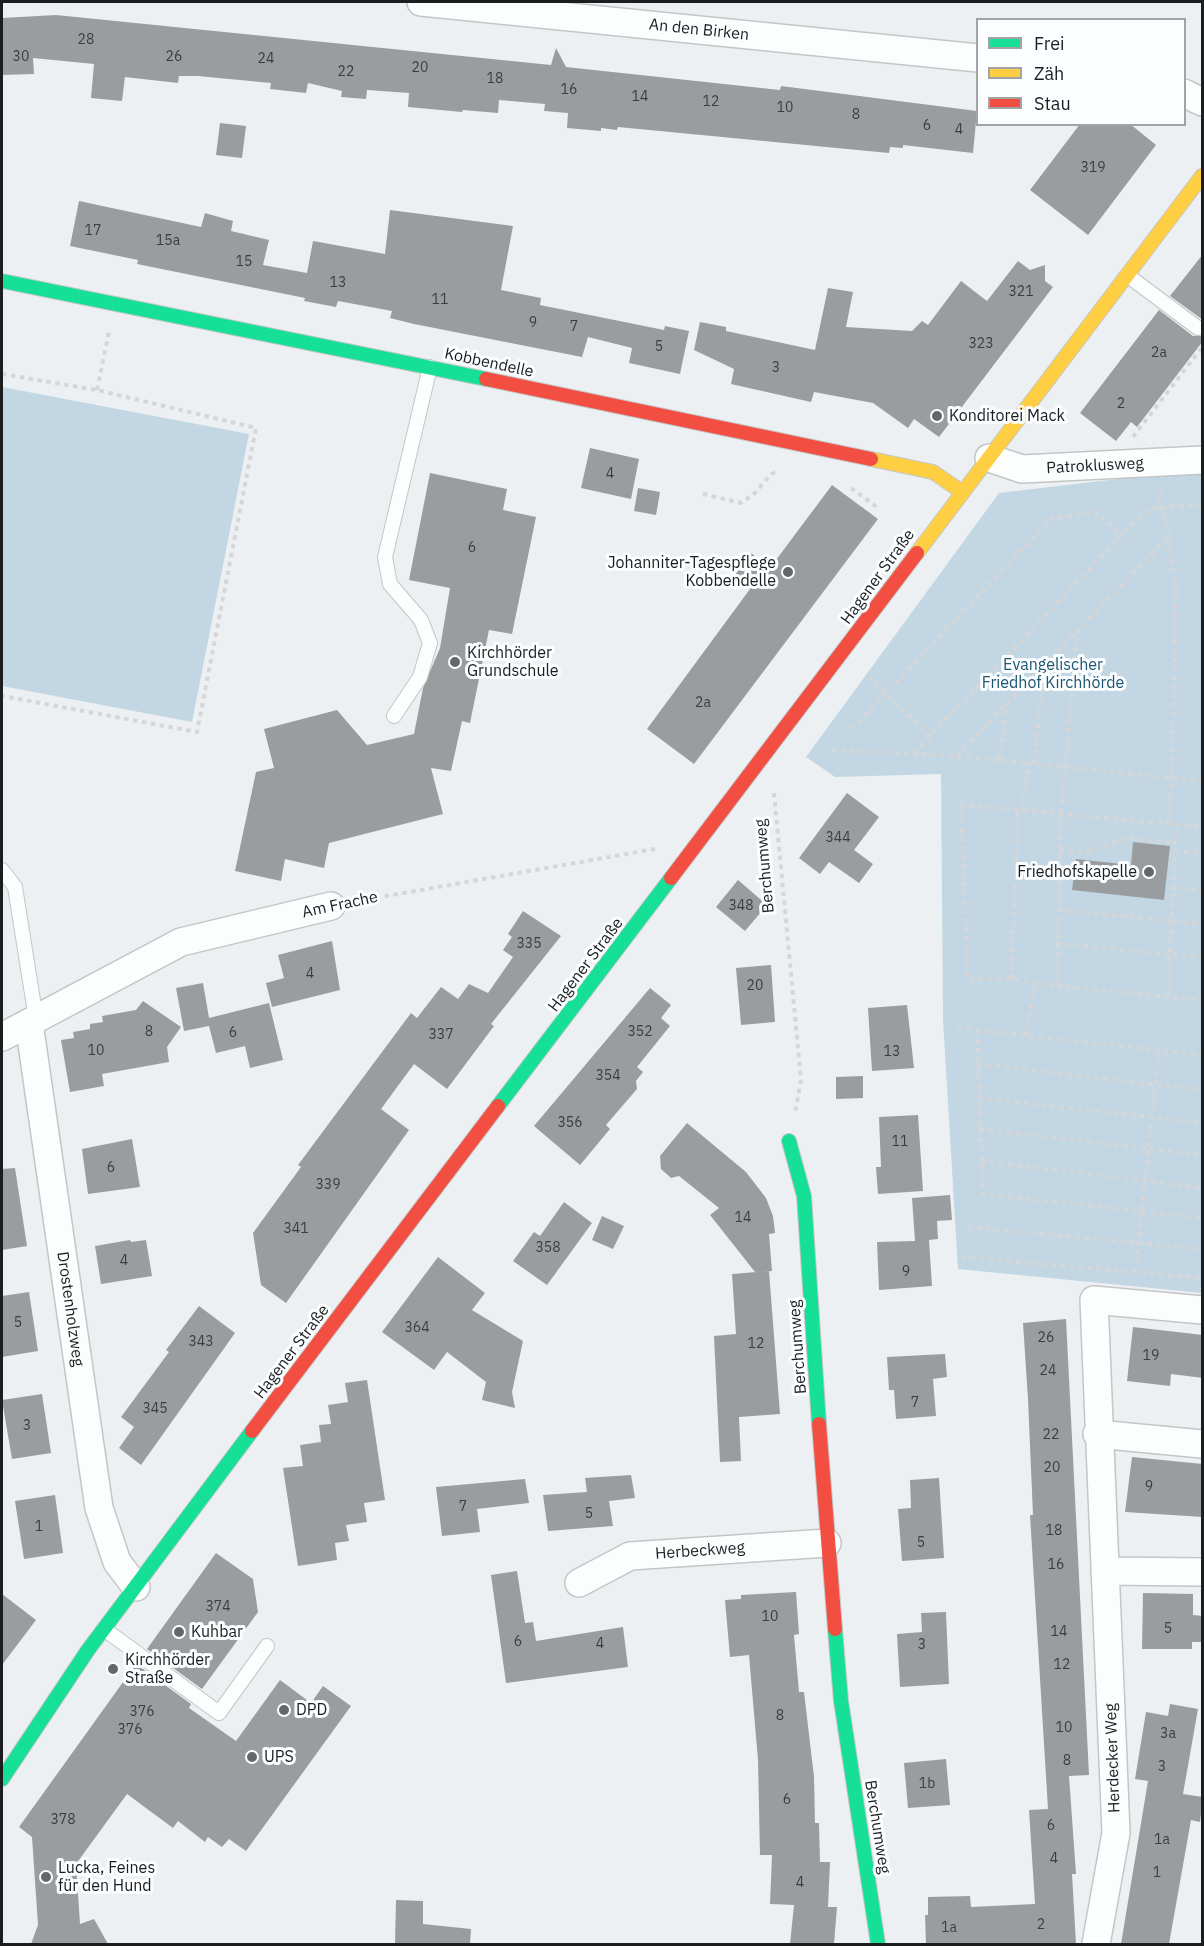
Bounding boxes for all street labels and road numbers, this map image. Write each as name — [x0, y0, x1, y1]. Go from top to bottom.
street label: An den Birken — [648, 15, 750, 45]
street label: Kobbendelle — [443, 344, 535, 382]
street label: Patroklusweg — [1046, 454, 1144, 478]
street label: Hagener Straße — [837, 526, 919, 628]
street label: Berchumweg — [751, 818, 779, 914]
street label: Am Frache — [300, 888, 380, 922]
street label: Hagener Straße — [544, 914, 628, 1016]
street label: Drostenholzweg — [52, 1250, 88, 1368]
street label: Berchumweg — [785, 1299, 811, 1395]
street label: Hagener Straße — [250, 1301, 334, 1403]
street label: Herbeckweg — [654, 1538, 746, 1564]
street label: Herdecker Weg — [1101, 1703, 1125, 1813]
street label: Berchumweg — [860, 1779, 894, 1875]

